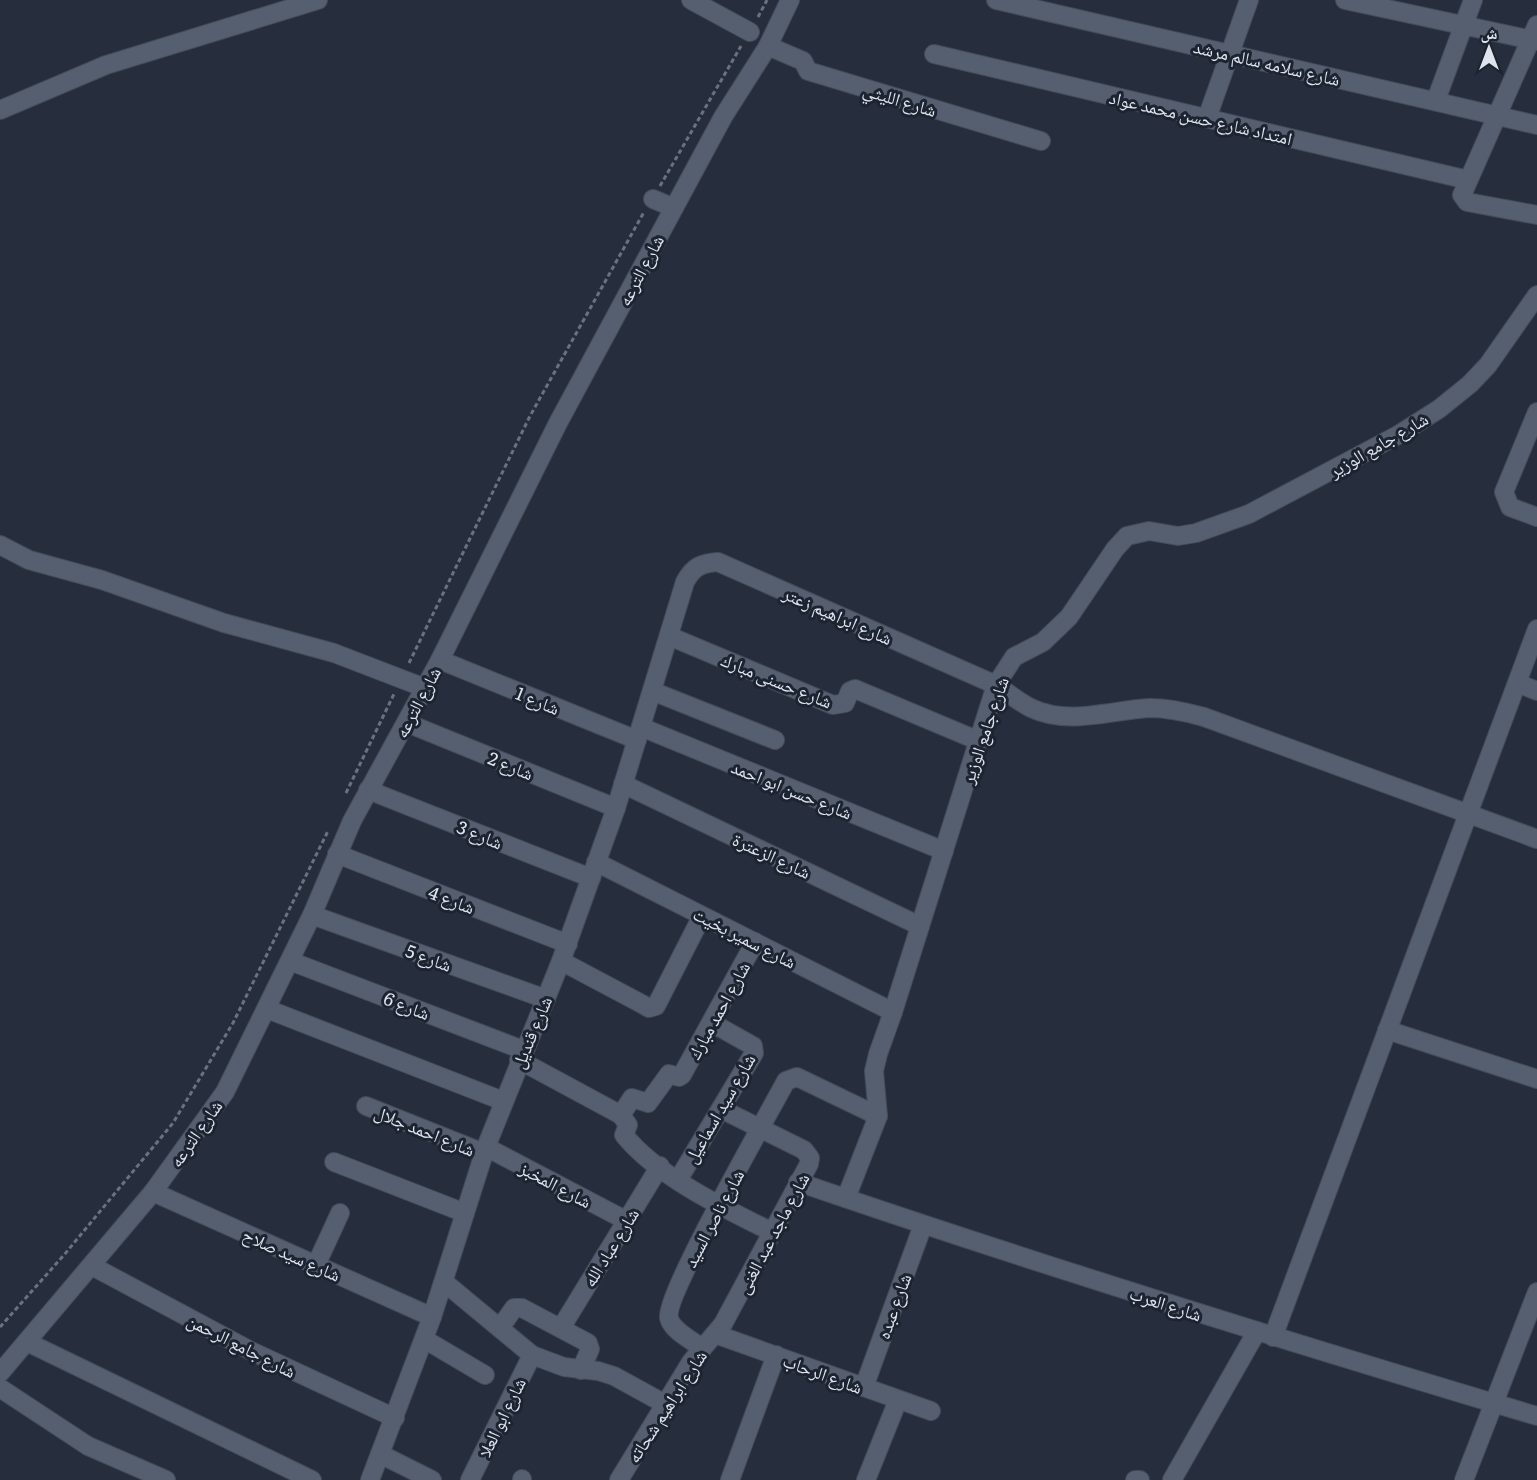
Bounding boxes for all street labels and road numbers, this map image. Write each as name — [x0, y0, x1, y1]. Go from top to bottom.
street label: شارع سلامه سالم مرشد — [1191, 32, 1343, 92]
street label: شارع الليثي — [859, 75, 940, 125]
street label: امتداد شارع حسن محمد عواد — [1107, 83, 1295, 151]
street label: شارع الترعه — [610, 230, 670, 310]
street label: شارع جامع الوزير — [1322, 405, 1433, 484]
street label: شارع ابراهيم زعتر — [778, 578, 897, 651]
street label: شارع حسنى مبارك — [717, 645, 837, 715]
street label: شارع الترعه — [387, 662, 447, 742]
street label: شارع جامع الوزير — [953, 673, 1015, 788]
street label: شارع 1 — [512, 679, 564, 721]
street label: شارع 2 — [484, 744, 538, 786]
street label: شارع حسن ابو احمد — [727, 752, 857, 826]
street label: شارع 3 — [453, 813, 507, 855]
street label: شارع الزعترة — [729, 825, 815, 885]
street label: شارع 4 — [425, 878, 479, 920]
street label: شارع سمير بخيت — [689, 899, 801, 975]
street label: شارع 5 — [402, 936, 456, 978]
street label: شارع احمد مبارك — [680, 956, 756, 1064]
street label: شارع 6 — [380, 984, 434, 1026]
street label: شارع قنديل — [504, 992, 558, 1072]
street label: شارع سيد اسماعيل — [677, 1048, 761, 1168]
street label: شارع الترعه — [162, 1094, 228, 1172]
street label: شارع احمد جلال — [371, 1098, 479, 1162]
street label: شارع المخبز — [514, 1153, 597, 1214]
street label: شارع ناصر السيد — [676, 1164, 750, 1272]
street label: شارع ماجد عبد الغنى — [729, 1168, 815, 1298]
street label: شارع عباد الله — [575, 1202, 645, 1292]
street label: شارع سيد صلاح — [239, 1220, 345, 1288]
street label: شارع عبده — [869, 1269, 917, 1343]
street label: شارع العرب — [1126, 1279, 1206, 1327]
street label: شارع جامع الرحمن — [183, 1306, 301, 1384]
street label: شارع ابراهيم شحاته — [619, 1344, 713, 1468]
street label: شارع الرحاب — [779, 1346, 867, 1400]
street label: شارع ابو العلا — [470, 1373, 532, 1461]

